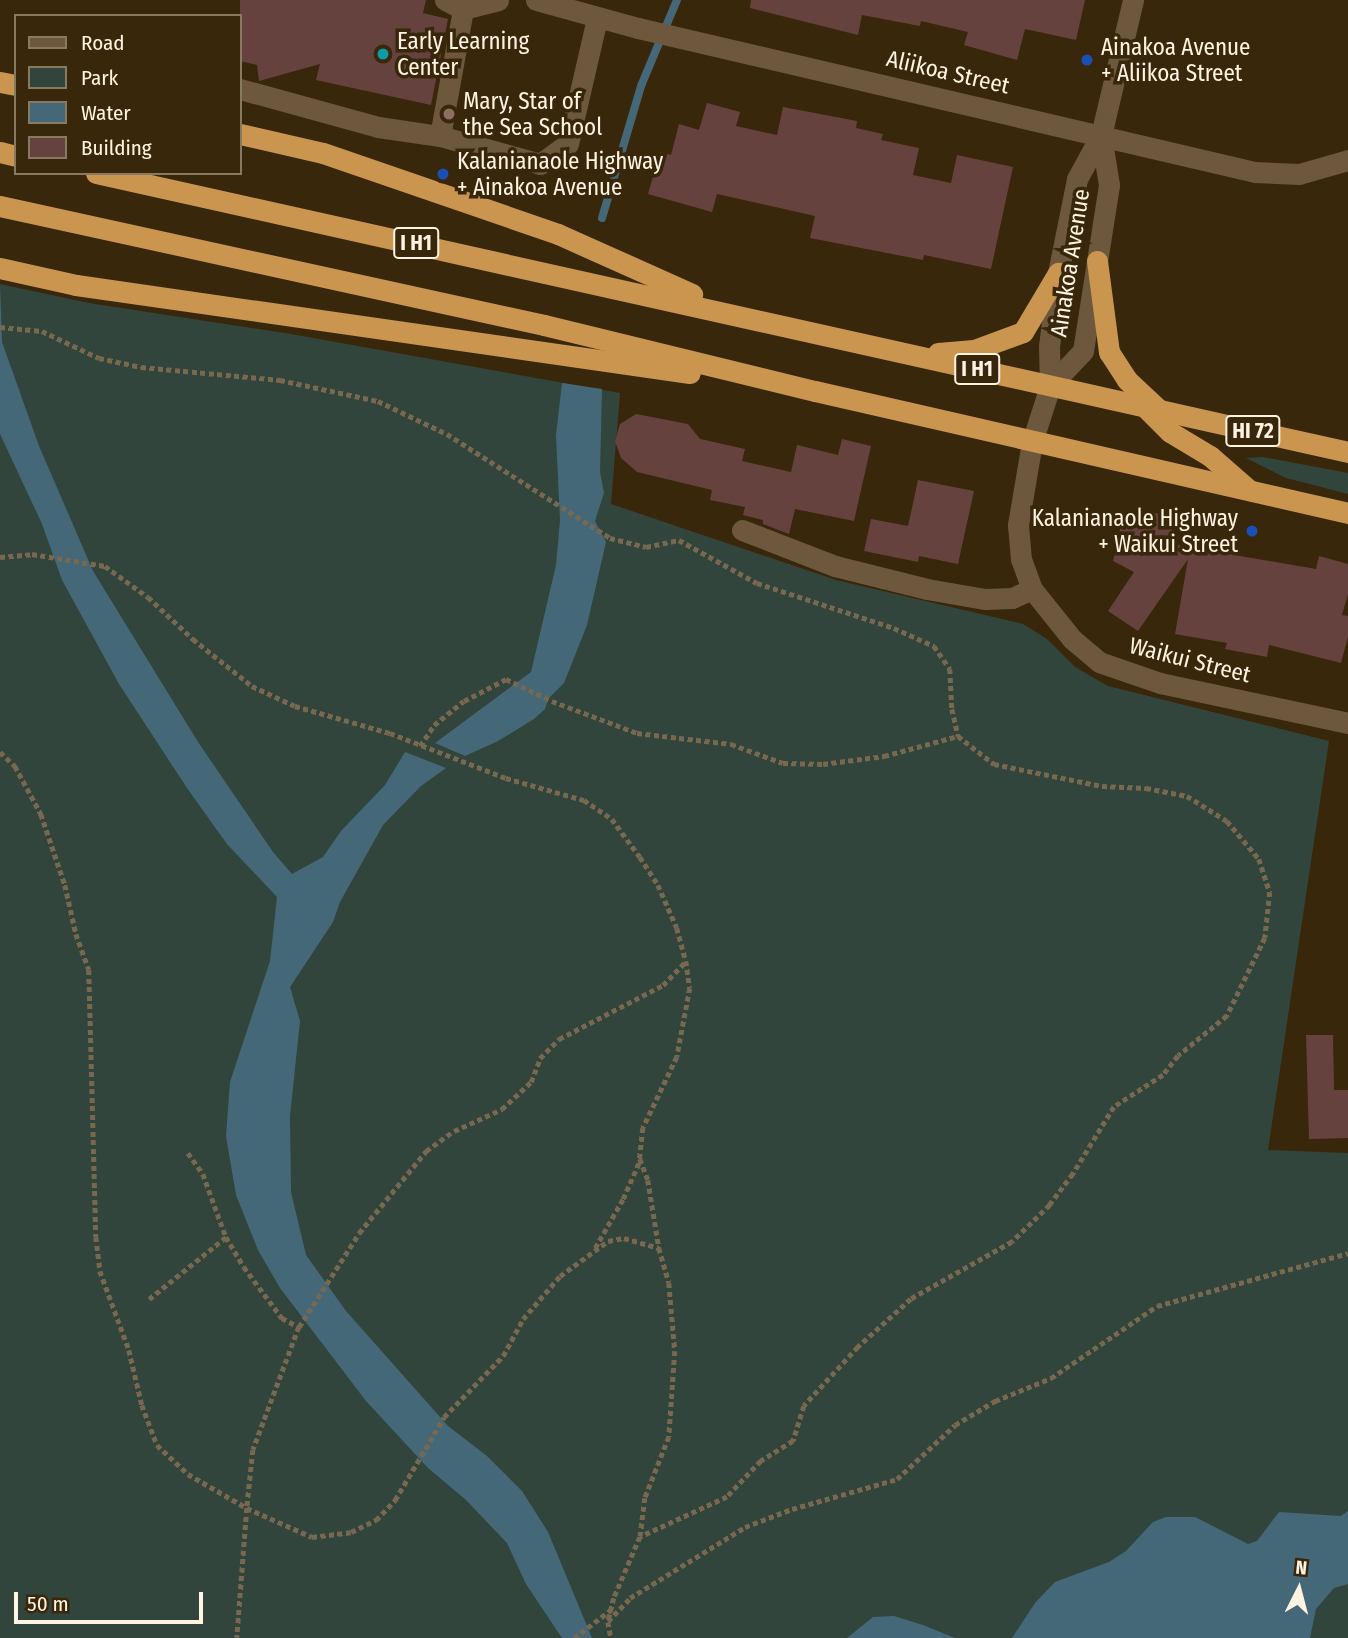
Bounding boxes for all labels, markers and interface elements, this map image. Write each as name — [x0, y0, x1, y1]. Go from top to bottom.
legend — [14, 14, 242, 175]
place label: Early Learning Center — [397, 27, 529, 81]
text: Road — [81, 30, 125, 56]
place label: Ainakoa Avenue + Aliikoa Street — [1101, 33, 1250, 87]
street label: Aliikoa Street — [884, 44, 1012, 100]
marker: Early Learning Center — [375, 46, 391, 62]
marker: Ainakoa Avenue + Aliikoa Street — [1079, 52, 1095, 68]
text: Park — [81, 65, 118, 91]
place label: Mary, Star of the Sea School — [463, 87, 602, 141]
text: Water — [81, 100, 131, 126]
marker: Mary, Star of the Sea School — [441, 106, 457, 122]
text: Building — [81, 135, 152, 161]
place label: Kalanianaole Highway + Ainakoa Avenue — [457, 147, 663, 201]
marker: Kalanianaole Highway + Ainakoa Avenue — [435, 166, 451, 182]
street label: Ainakoa Avenue — [1045, 187, 1095, 339]
road number: I H1 — [392, 226, 440, 260]
road number: I H1 — [953, 352, 1002, 386]
road number: HI 72 — [1225, 414, 1281, 448]
place label: Kalanianaole Highway + Waikui Street — [1032, 504, 1238, 558]
marker: Kalanianaole Highway + Waikui Street — [1244, 523, 1260, 539]
street label: Waikui Street — [1127, 632, 1253, 688]
north arrow — [1264, 1554, 1334, 1624]
text: N — [1294, 1556, 1308, 1580]
scale bar — [18, 1578, 206, 1622]
text: 50 m — [27, 1591, 69, 1617]

